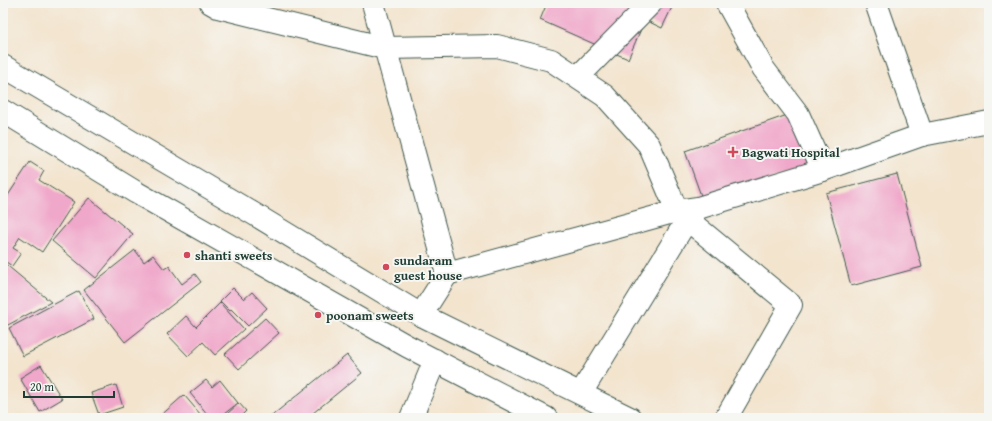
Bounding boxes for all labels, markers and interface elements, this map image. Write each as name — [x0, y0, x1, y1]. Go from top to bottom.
place label: Bagwati Hospital — [742, 143, 840, 162]
marker: Bagwati Hospital — [727, 146, 739, 158]
place label: shanti sweets — [195, 246, 273, 265]
marker: shanti sweets — [182, 250, 192, 260]
place label: sundaram guest house — [394, 251, 462, 285]
marker: sundaram guest house — [381, 262, 391, 272]
place label: poonam sweets — [326, 306, 414, 325]
marker: poonam sweets — [313, 310, 323, 320]
scale bar — [24, 373, 114, 399]
text: 20 m — [30, 378, 54, 395]

